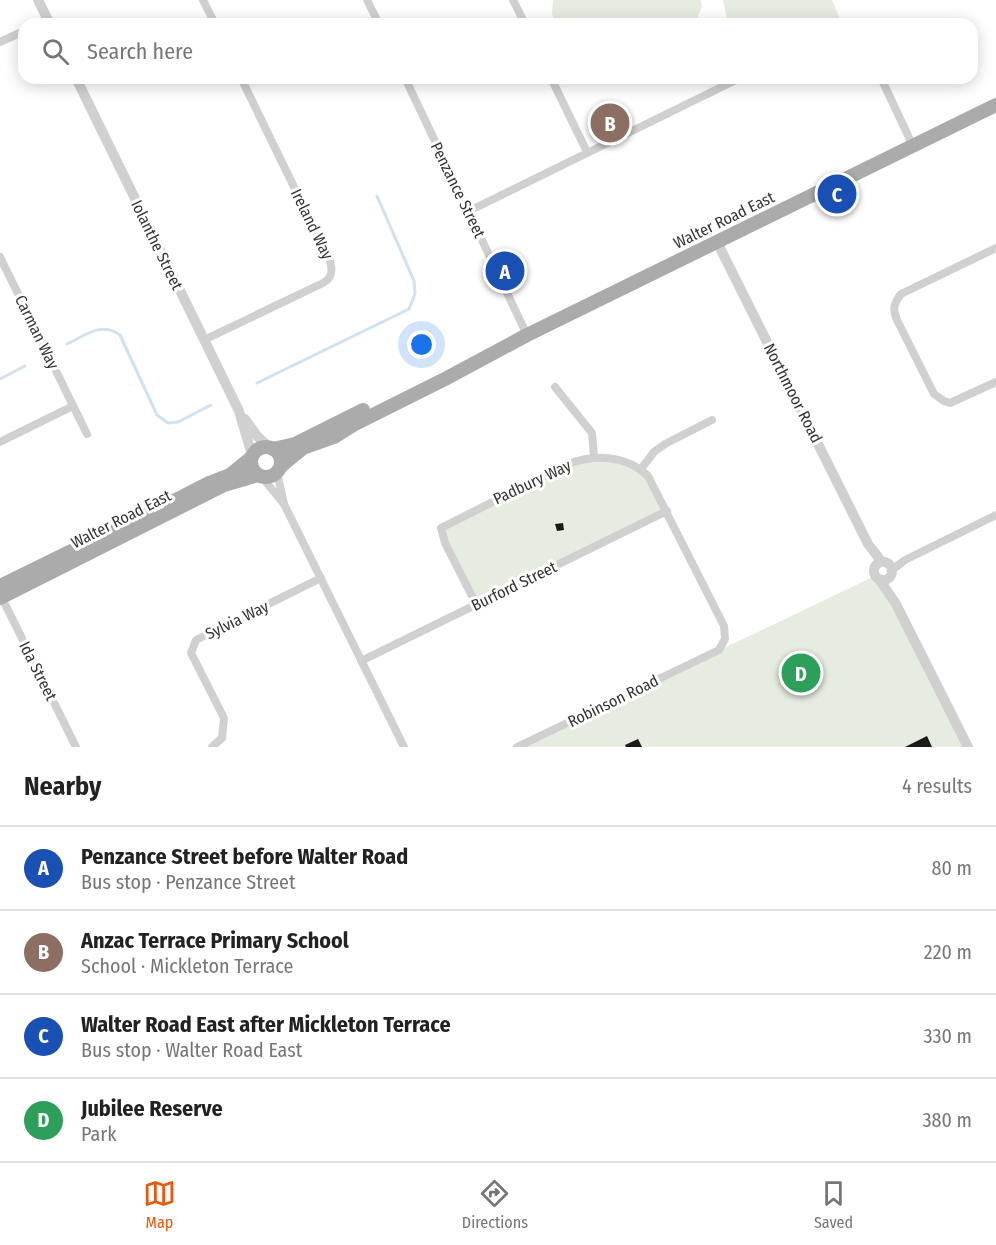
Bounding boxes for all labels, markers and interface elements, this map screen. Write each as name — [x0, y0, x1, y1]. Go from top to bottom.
search box — [18, 18, 978, 84]
icon: search — [39, 35, 72, 68]
text: Search here — [87, 38, 193, 65]
pin: B — [590, 100, 630, 146]
street label: Penzance Street — [427, 139, 490, 242]
pin: C — [818, 172, 856, 216]
street label: Ireland Way — [287, 186, 338, 263]
street label: Walter Road East — [671, 187, 778, 253]
street label: Iolanthe Street — [127, 197, 187, 294]
pin: A — [486, 248, 524, 294]
street label: Carman Way — [11, 292, 63, 373]
your location — [407, 330, 436, 359]
street label: Northmoor Road — [760, 340, 826, 446]
street label: Padbury Way — [490, 455, 575, 508]
street label: Walter Road East — [68, 485, 175, 552]
street label: Burford Street — [468, 557, 560, 615]
street label: Sylvia Way — [202, 596, 272, 643]
street label: Ida Street — [15, 638, 61, 704]
pin: D — [782, 650, 820, 696]
street label: Robinson Road — [565, 671, 661, 731]
text: Nearby — [24, 771, 101, 802]
text: 4 results — [902, 774, 972, 798]
text: Penzance Street before Walter Road — [81, 843, 408, 870]
text: A — [38, 856, 49, 880]
text: 80 m — [932, 856, 972, 880]
text: Bus stop · Penzance Street — [81, 870, 295, 894]
text: Anzac Terrace Primary School — [81, 927, 349, 954]
text: B — [38, 940, 49, 964]
text: 220 m — [924, 940, 972, 964]
text: School · Mickleton Terrace — [81, 954, 293, 978]
text: Walter Road East after Mickleton Terrace — [81, 1011, 451, 1038]
text: C — [38, 1024, 49, 1048]
text: 330 m — [923, 1024, 972, 1048]
text: Bus stop · Walter Road East — [81, 1038, 302, 1062]
text: Jubilee Reserve — [81, 1095, 223, 1122]
text: D — [38, 1108, 49, 1132]
text: 380 m — [922, 1108, 972, 1132]
text: Park — [81, 1122, 117, 1146]
tab: Map — [143, 1177, 176, 1232]
tab: Directions — [462, 1177, 528, 1232]
tab: Saved — [814, 1177, 853, 1232]

